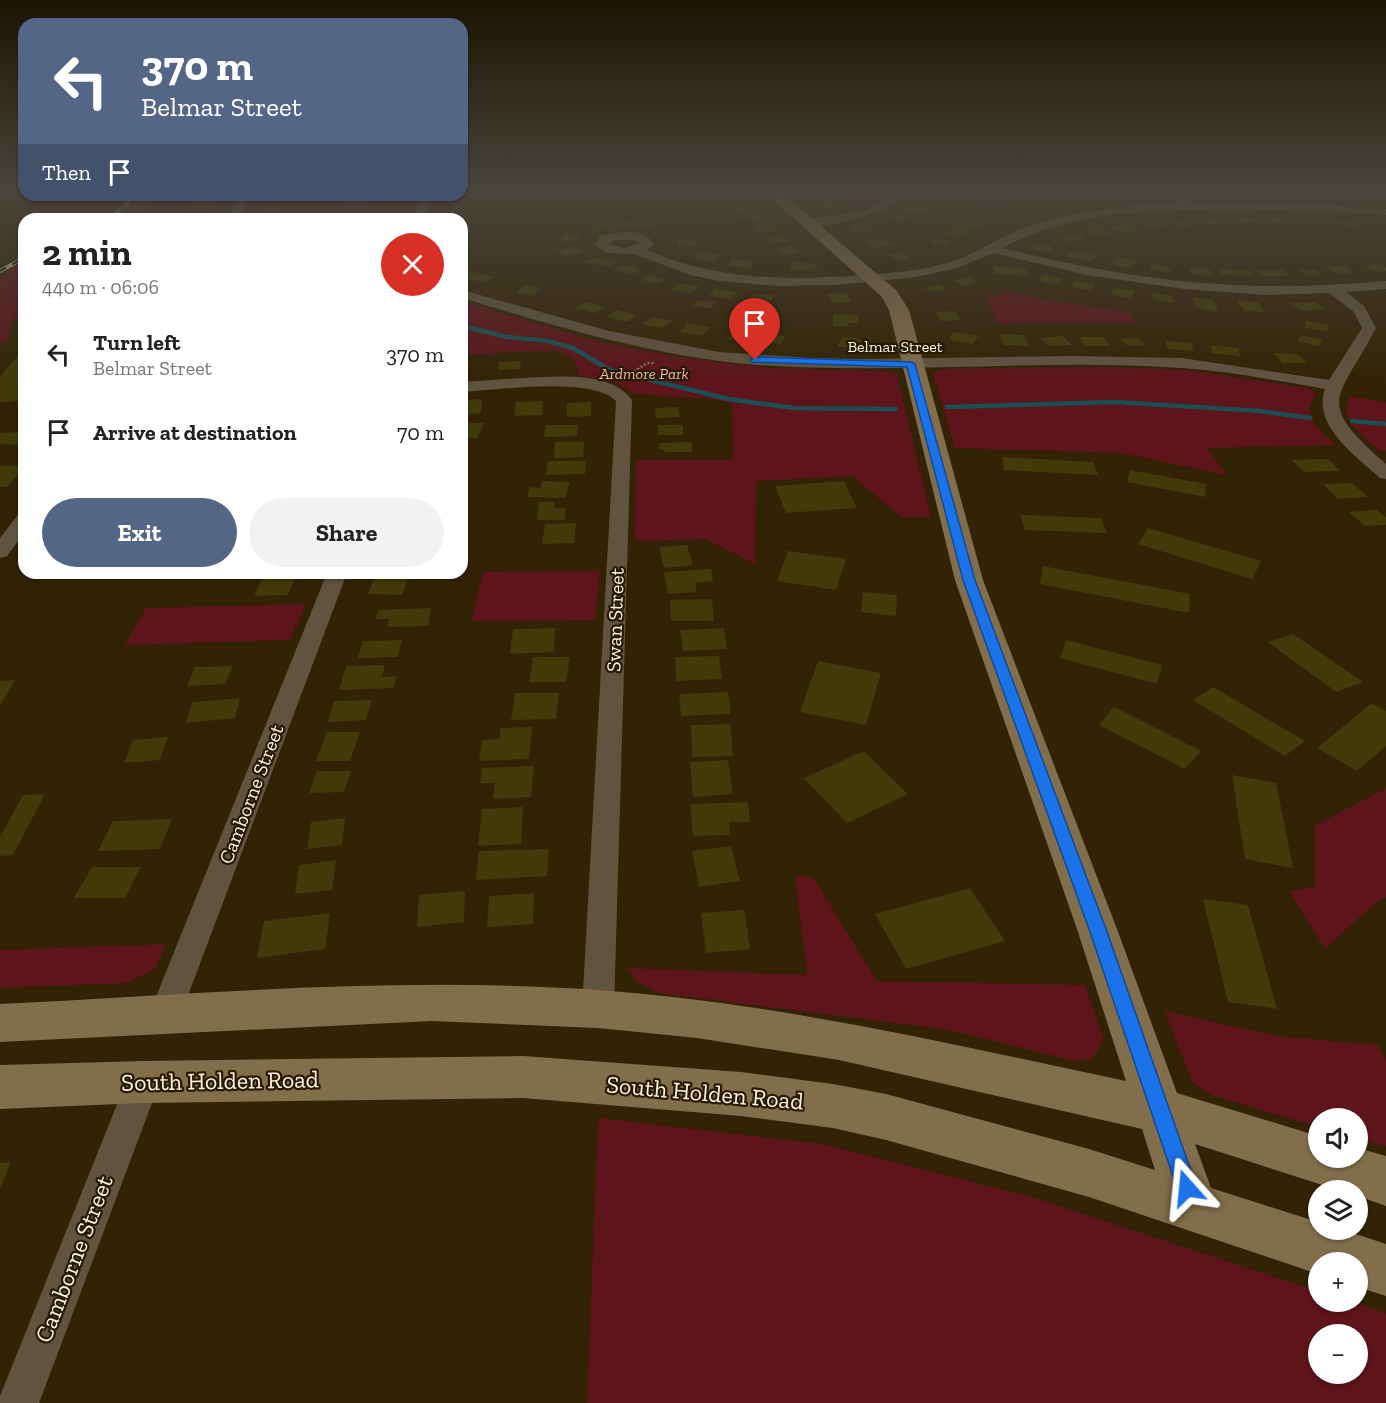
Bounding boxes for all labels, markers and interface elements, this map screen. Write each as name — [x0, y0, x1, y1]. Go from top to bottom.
text: 370 m — [141, 40, 253, 91]
icon: left — [42, 42, 120, 120]
text: Belmar Street — [141, 91, 302, 123]
icon: arrive — [103, 156, 136, 189]
text: Then — [42, 159, 91, 186]
text: 2 min — [42, 231, 132, 274]
button: close — [381, 233, 444, 296]
text: 440 m · 06:06 — [42, 275, 159, 299]
pin — [729, 298, 780, 360]
icon: arrive — [738, 307, 771, 340]
text: Turn left — [93, 329, 180, 356]
street label: Belmar Street — [847, 337, 943, 356]
icon: left — [42, 338, 75, 371]
text: 370 m — [386, 341, 444, 368]
text: Belmar Street — [93, 356, 212, 380]
park label: Ardmore Park — [598, 364, 689, 383]
icon: arrive — [42, 416, 75, 449]
text: Arrive at destination — [93, 419, 296, 446]
text: 70 m — [397, 419, 444, 446]
button: Exit — [42, 498, 237, 567]
button: Share — [249, 498, 444, 567]
street label: Swan Street — [601, 567, 629, 673]
street label: Camborne Street — [213, 720, 289, 867]
street label: South Holden Road — [121, 1064, 319, 1097]
street label: South Holden Road — [605, 1069, 805, 1116]
map controls — [1308, 1108, 1368, 1384]
button: sound — [1308, 1108, 1368, 1168]
position arrow — [1155, 1156, 1219, 1220]
street label: Camborne Street — [28, 1171, 119, 1347]
button: layers — [1308, 1180, 1368, 1240]
button: + — [1308, 1252, 1368, 1312]
button: − — [1308, 1324, 1368, 1384]

